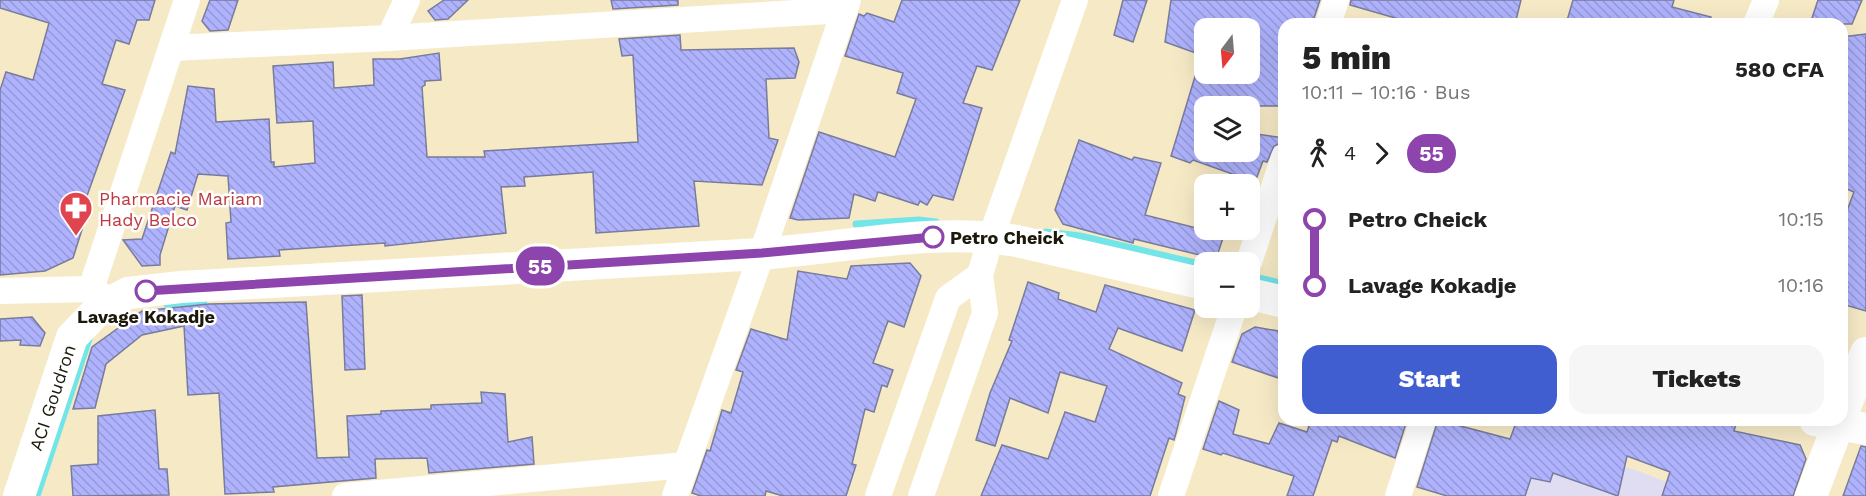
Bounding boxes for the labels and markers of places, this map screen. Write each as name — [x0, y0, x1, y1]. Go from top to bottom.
place label: Pharmacie Mariam Hady Belco — [99, 188, 262, 230]
pharmacy icon: Pharmacie Mariam Hady Belco — [58, 190, 94, 237]
marker: Petro Cheick — [922, 226, 944, 248]
place label: Petro Cheick — [950, 227, 1065, 248]
marker: Lavage Kokadje — [135, 280, 157, 302]
place label: Lavage Kokadje — [77, 306, 215, 327]

